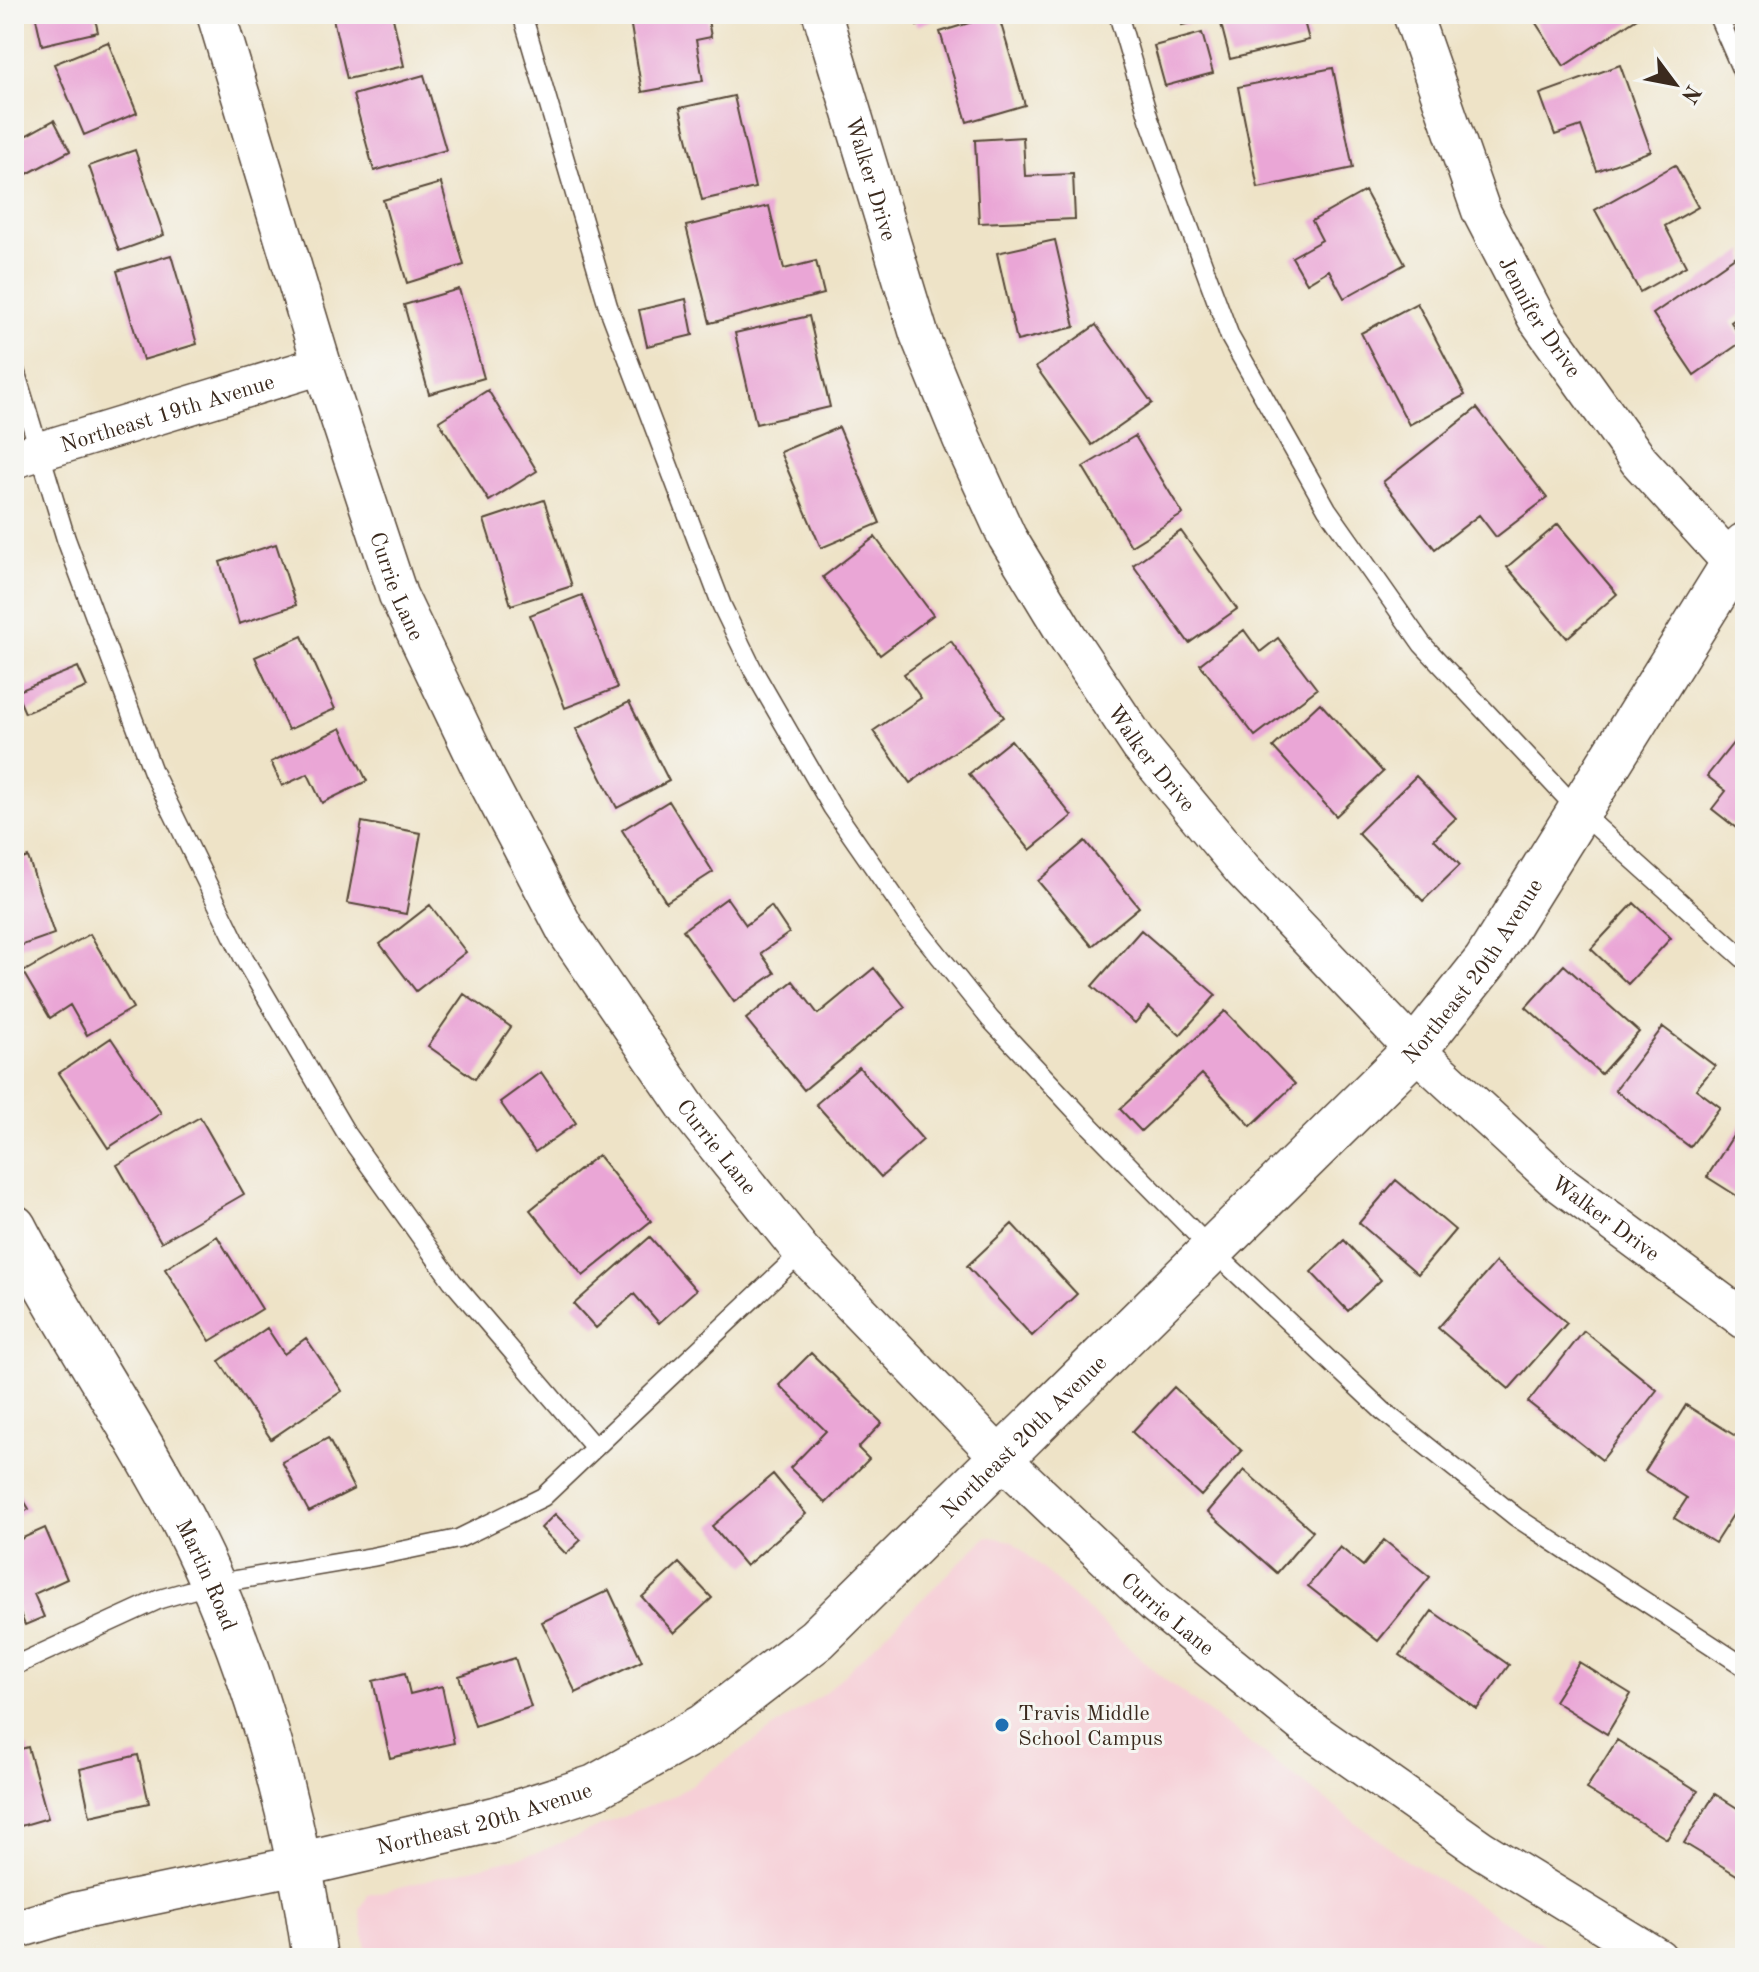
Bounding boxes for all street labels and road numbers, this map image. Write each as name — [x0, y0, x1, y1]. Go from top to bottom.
street label: Walker Drive — [841, 115, 899, 244]
street label: Jennifer Drive — [1494, 254, 1584, 382]
street label: Northeast 19th Avenue — [58, 371, 277, 457]
street label: Currie Lane — [365, 529, 427, 644]
street label: Walker Drive — [1103, 701, 1198, 816]
street label: Northeast 20th Avenue — [1399, 876, 1547, 1069]
street label: Currie Lane — [672, 1096, 760, 1199]
street label: Walker Drive — [1547, 1172, 1663, 1266]
street label: Northeast 20th Avenue — [938, 1352, 1111, 1523]
street label: Martin Road — [171, 1516, 240, 1634]
street label: Currie Lane — [1116, 1569, 1217, 1660]
street label: Northeast 20th Avenue — [375, 1780, 595, 1859]

